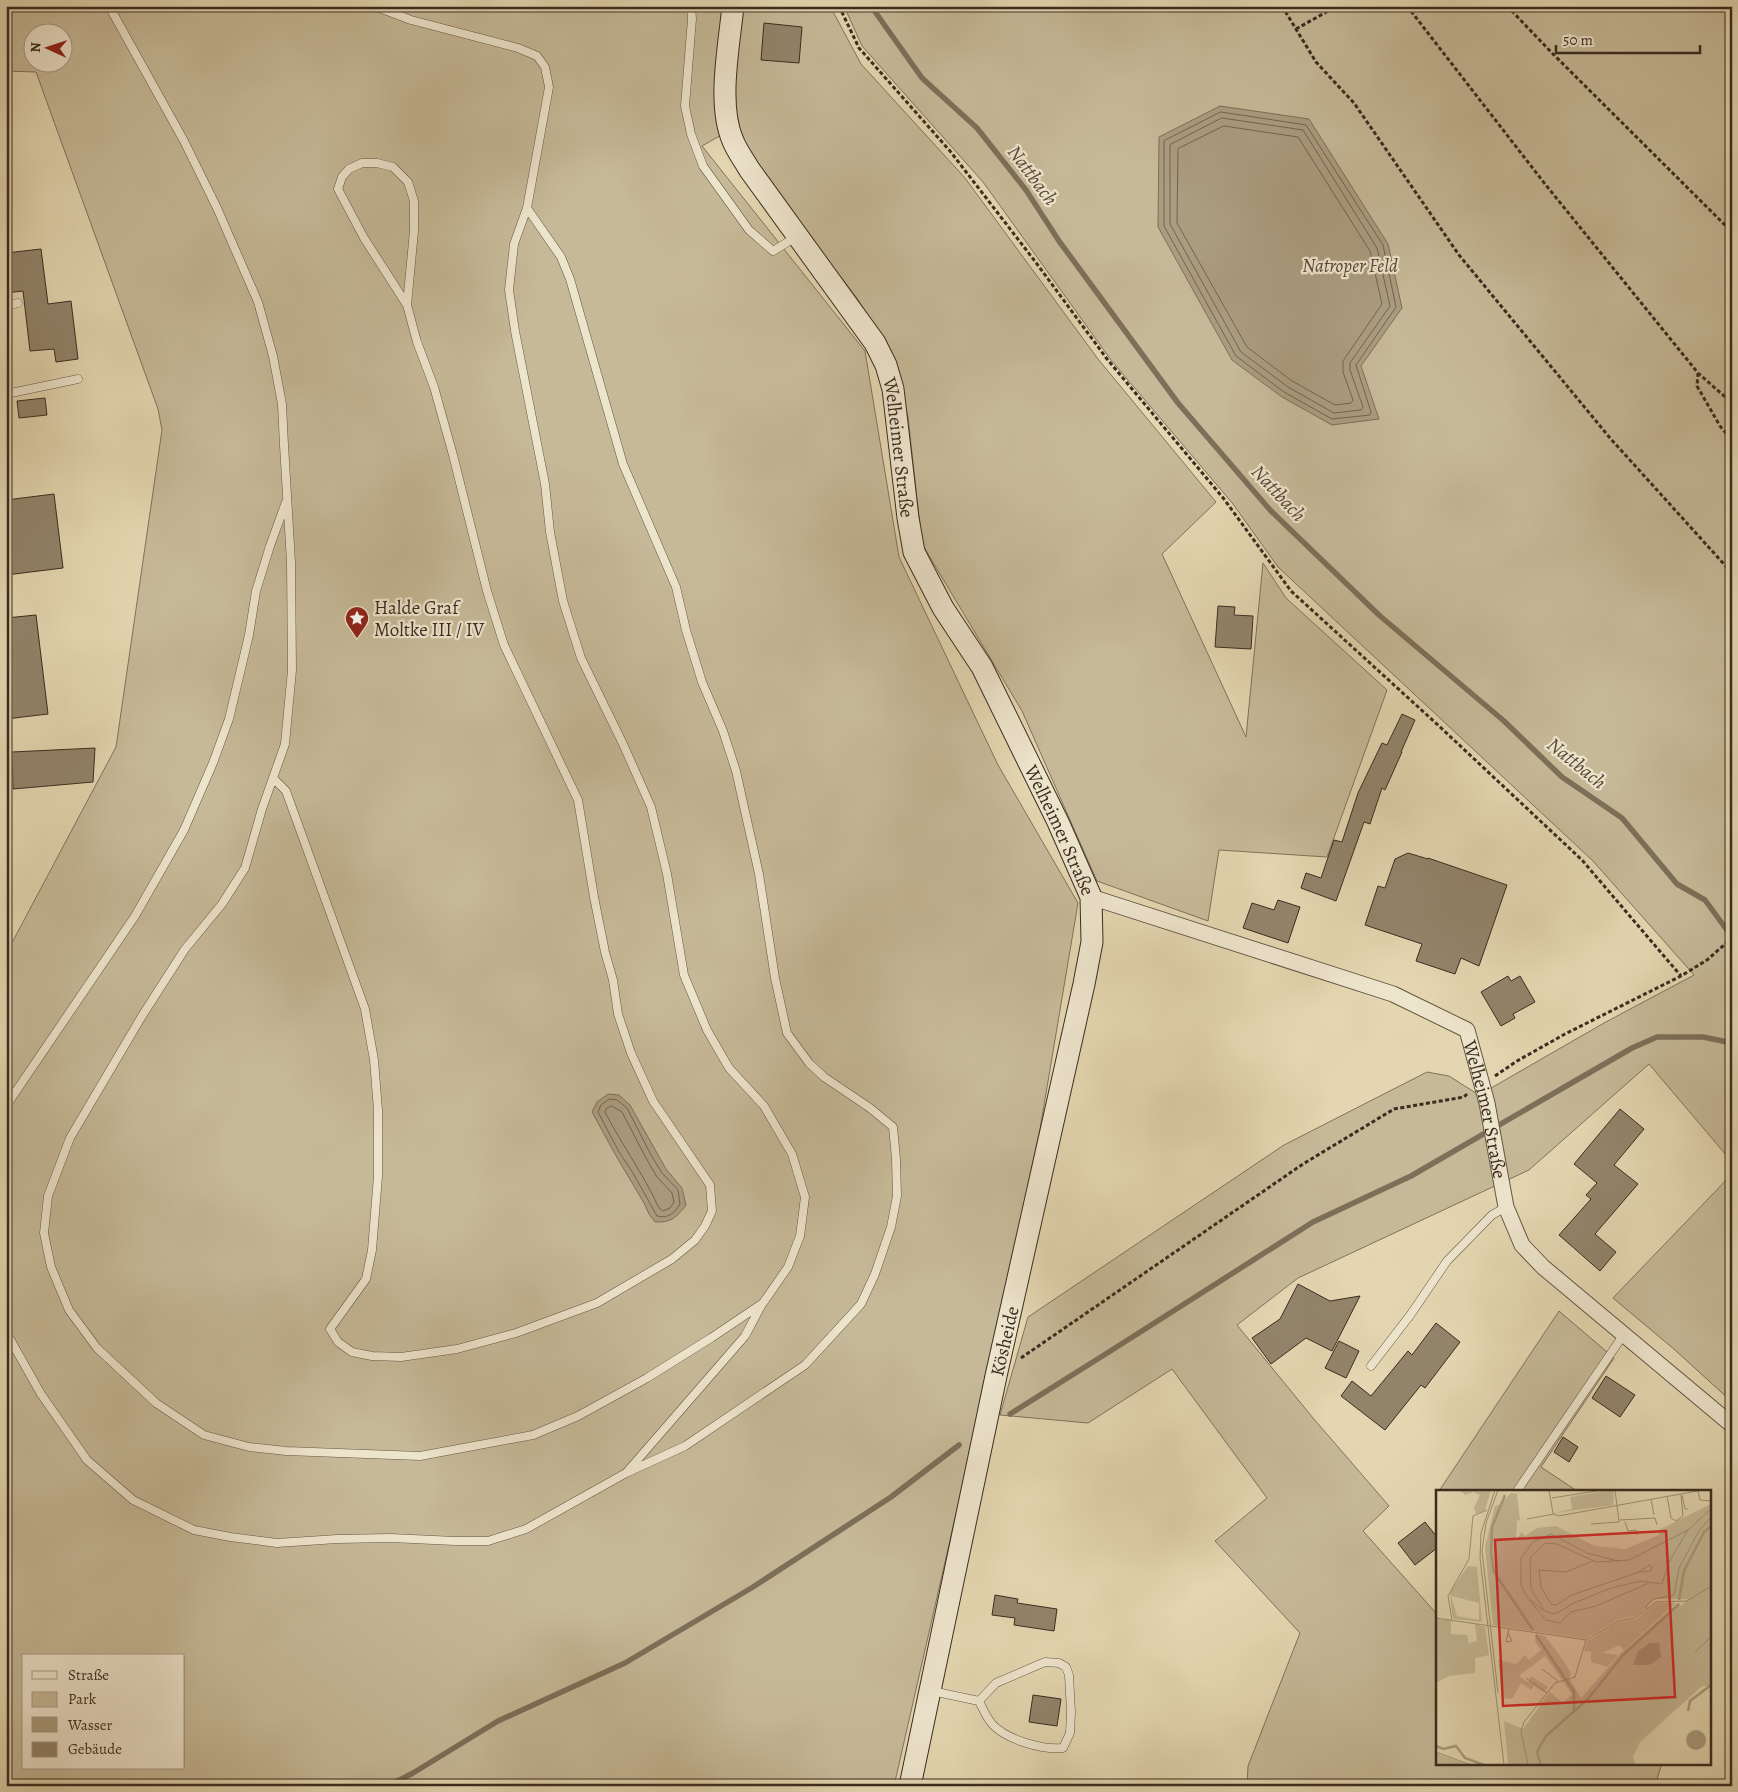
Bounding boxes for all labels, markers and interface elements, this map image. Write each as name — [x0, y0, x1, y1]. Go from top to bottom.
north arrow — [22, 22, 72, 72]
scale bar — [1556, 22, 1699, 54]
text: 50 m — [1563, 30, 1593, 50]
text: N — [26, 42, 45, 53]
water label: Nattbach — [1001, 140, 1064, 211]
park label: Natroper Feld — [1302, 253, 1398, 279]
street label: Welheimer Straße — [876, 374, 920, 519]
water label: Nattbach — [1245, 459, 1312, 528]
place label: Halde Graf Moltke III / IV — [374, 595, 485, 643]
place icon: Halde Graf Moltke III / IV — [344, 605, 370, 639]
water label: Nattbach — [1541, 731, 1612, 796]
street label: Welheimer Straße — [1018, 760, 1101, 900]
street label: Welheimer Straße — [1456, 1037, 1513, 1181]
street label: Kösheide — [984, 1304, 1026, 1379]
inset map — [1436, 1490, 1710, 1764]
legend — [22, 1654, 185, 1770]
text: Straße — [68, 1665, 109, 1685]
text: Park — [68, 1689, 97, 1709]
text: Wasser — [67, 1715, 113, 1735]
text: Gebäude — [68, 1739, 122, 1759]

